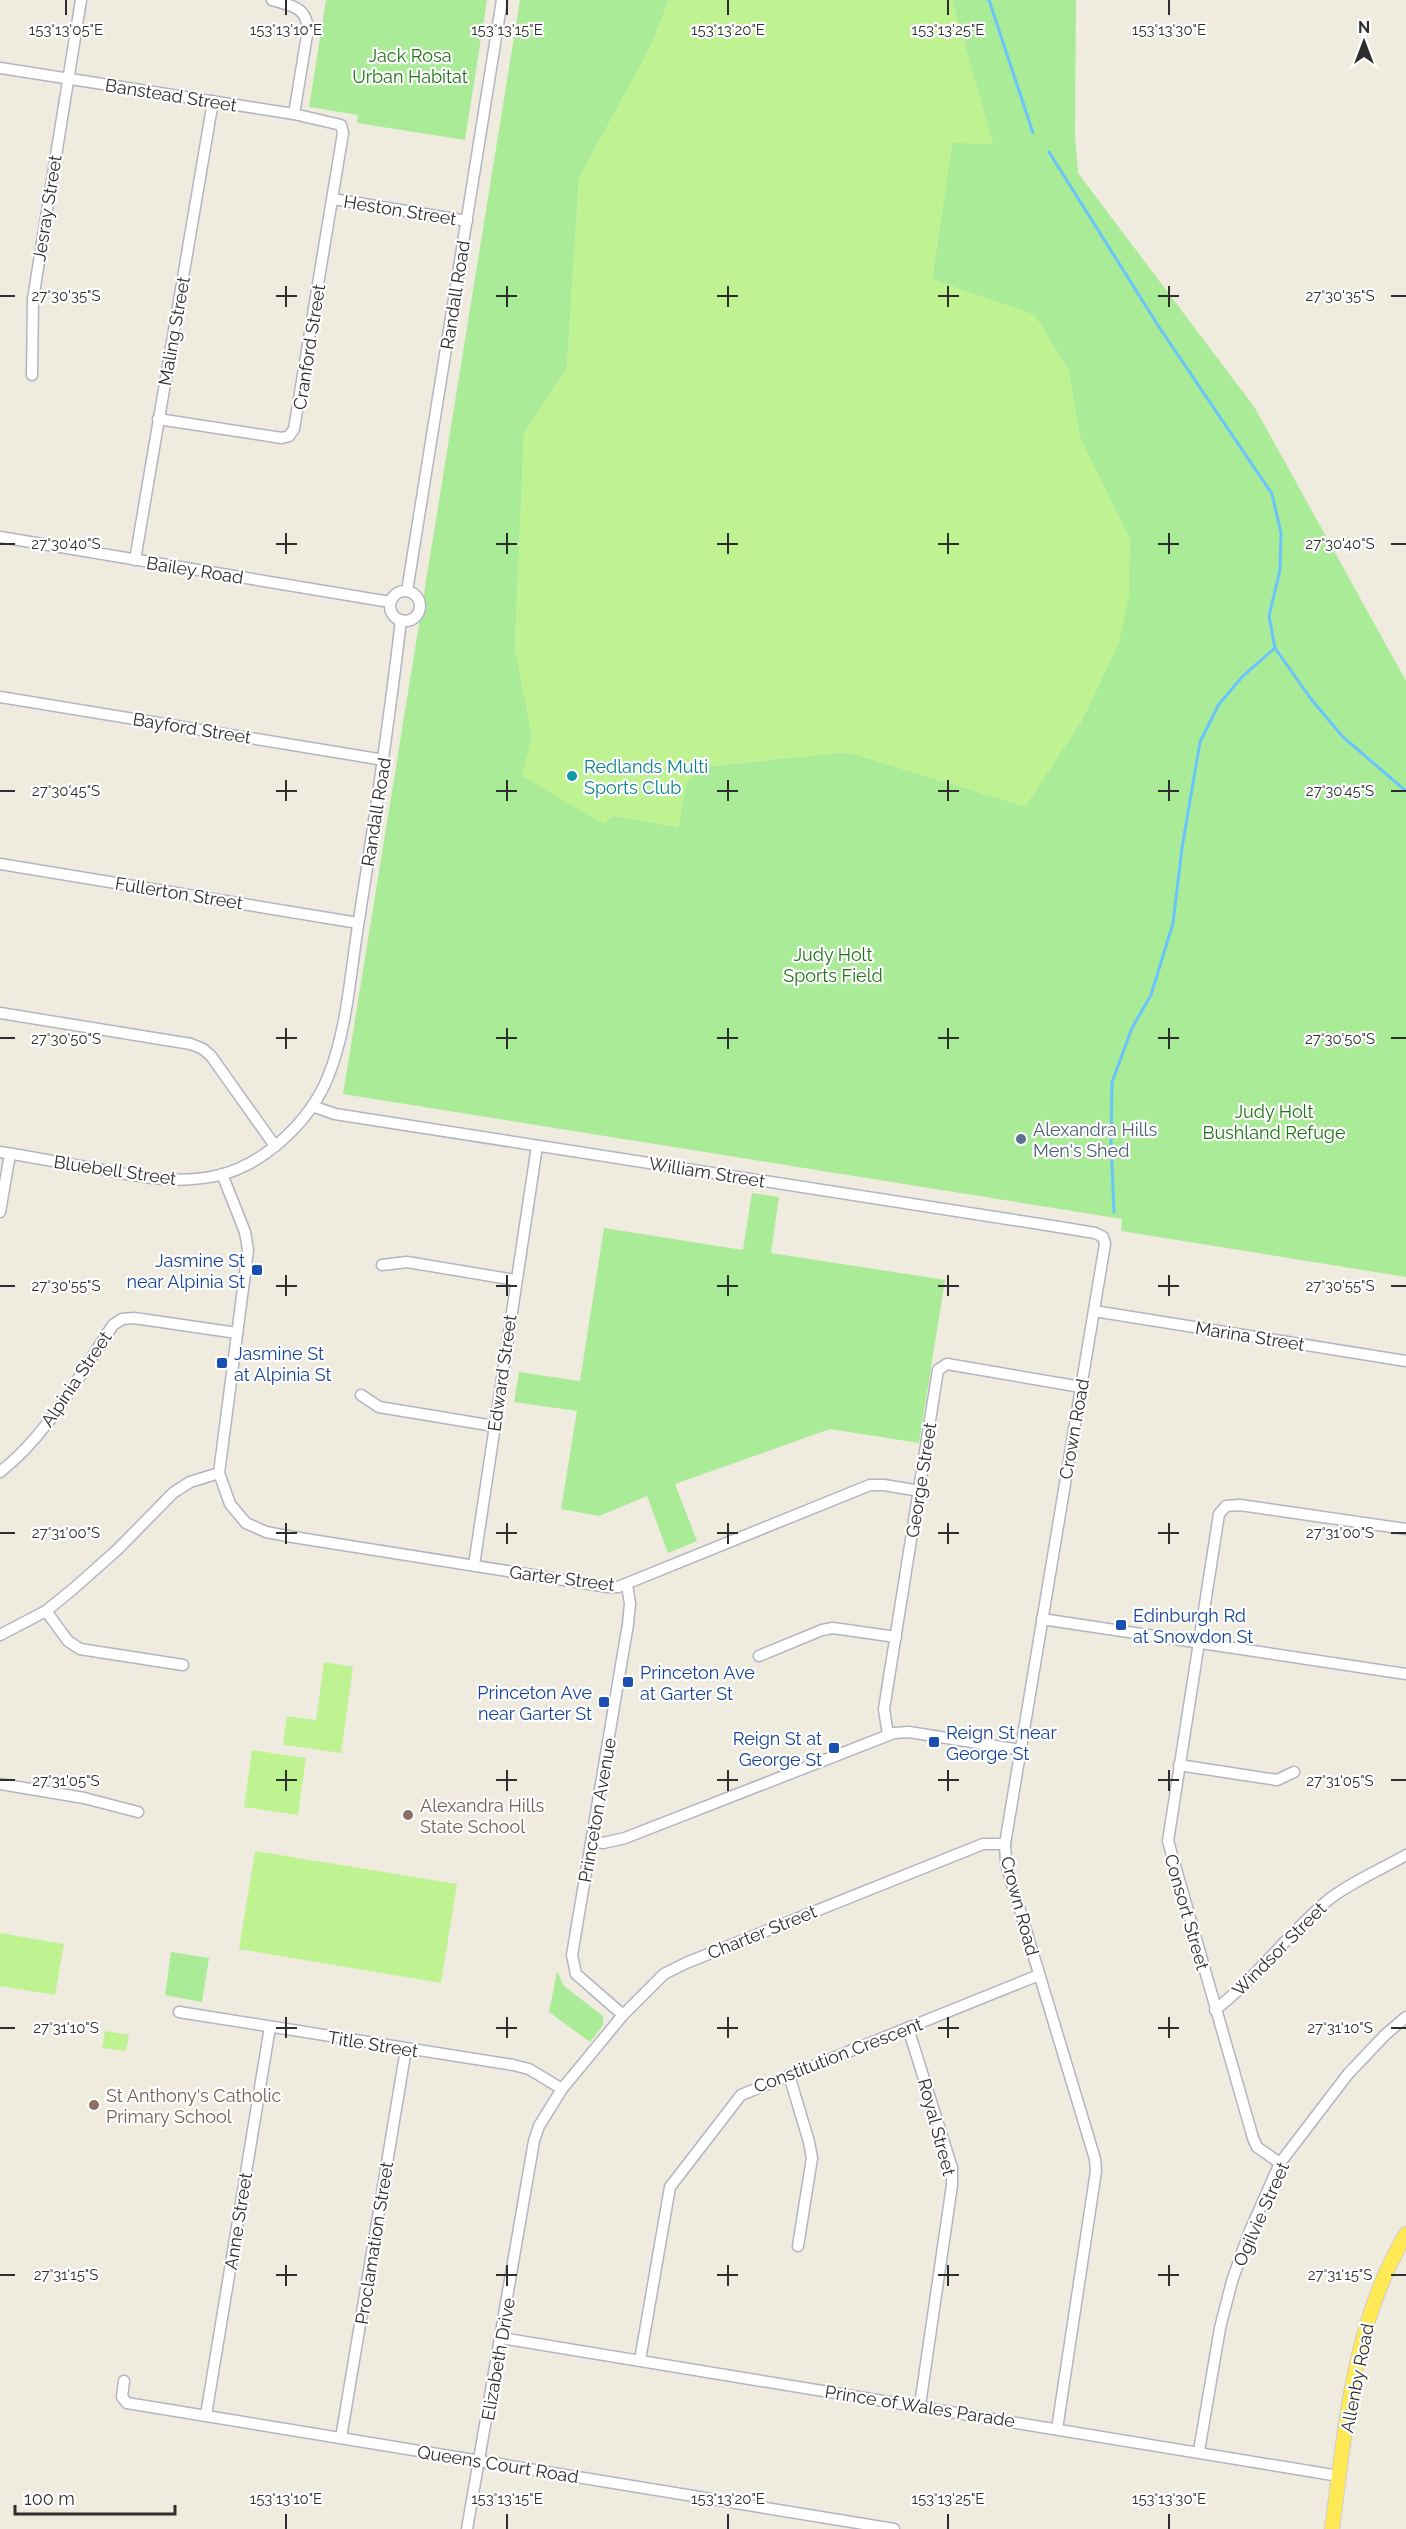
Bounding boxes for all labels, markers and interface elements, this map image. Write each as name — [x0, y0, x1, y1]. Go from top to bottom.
north arrow — [1334, 12, 1394, 72]
text: N — [1358, 18, 1370, 37]
text: 153°13'05"E — [29, 21, 103, 39]
text: 153°13'10"E — [250, 21, 322, 39]
text: 153°13'15"E — [471, 21, 543, 39]
text: 153°13'20"E — [691, 21, 765, 39]
text: 153°13'25"E — [912, 21, 985, 39]
text: 153°13'30"E — [1132, 21, 1206, 39]
park label: Jack Rosa Urban Habitat — [352, 45, 468, 87]
street label: Banstead Street — [104, 74, 238, 116]
street label: Jesray Street — [28, 153, 66, 263]
street label: Heston Street — [342, 191, 458, 229]
street label: Randall Road — [436, 239, 474, 351]
street label: Maling Street — [154, 275, 194, 387]
street label: Cranford Street — [289, 283, 329, 411]
text: 27°30'35"S — [31, 287, 101, 305]
text: 27°30'35"S — [1305, 287, 1375, 305]
text: 27°30'40"S — [31, 535, 101, 553]
text: 27°30'40"S — [1305, 535, 1375, 553]
street label: Bailey Road — [145, 552, 245, 588]
street label: Bayford Street — [131, 708, 253, 748]
street label: Randall Road — [357, 756, 395, 868]
place label: Redlands Multi Sports Club — [584, 756, 708, 798]
marker: Redlands Multi Sports Club — [565, 769, 579, 783]
text: 27°30'45"S — [32, 782, 100, 800]
text: 27°30'45"S — [1306, 782, 1374, 800]
street label: Fullerton Street — [114, 873, 244, 913]
park label: Judy Holt Sports Field — [783, 944, 883, 986]
text: 27°30'50"S — [31, 1030, 101, 1048]
text: 27°30'50"S — [1305, 1030, 1375, 1048]
park label: Judy Holt Bushland Refuge — [1202, 1101, 1346, 1143]
place label: Alexandra Hills Men's Shed — [1033, 1119, 1157, 1161]
marker: Alexandra Hills Men's Shed — [1014, 1132, 1028, 1146]
street label: Bluebell Street — [52, 1151, 178, 1189]
street label: William Street — [647, 1152, 767, 1192]
place label: Jasmine St near Alpinia St — [126, 1250, 245, 1292]
marker: Jasmine St near Alpinia St — [250, 1263, 264, 1277]
text: 27°30'55"S — [31, 1277, 101, 1295]
text: 27°30'55"S — [1305, 1277, 1375, 1295]
street label: Edward Street — [483, 1313, 521, 1433]
street label: Marina Street — [1194, 1317, 1306, 1355]
street label: Alpinia Street — [36, 1327, 116, 1431]
place label: Jasmine St at Alpinia St — [234, 1343, 332, 1385]
marker: Jasmine St at Alpinia St — [215, 1356, 229, 1370]
street label: Crown Road — [1055, 1377, 1093, 1481]
street label: George Street — [902, 1421, 940, 1539]
text: 27°31'00"S — [32, 1524, 100, 1542]
text: 27°31'00"S — [1306, 1524, 1374, 1542]
street label: Garter Street — [508, 1561, 616, 1595]
place label: Edinburgh Rd at Snowdon St — [1133, 1605, 1253, 1647]
marker: Edinburgh Rd at Snowdon St — [1114, 1618, 1128, 1632]
place label: Princeton Ave at Garter St — [640, 1662, 755, 1704]
marker: Princeton Ave at Garter St — [621, 1675, 635, 1689]
place label: Princeton Ave near Garter St — [477, 1682, 592, 1724]
marker: Princeton Ave near Garter St — [597, 1695, 611, 1709]
place label: Reign St near George St — [946, 1722, 1057, 1764]
place label: Reign St at George St — [733, 1728, 822, 1770]
marker: Reign St near George St — [927, 1735, 941, 1749]
street label: Princeton Avenue — [574, 1736, 620, 1884]
marker: Reign St at George St — [827, 1741, 841, 1755]
text: 27°31'05"S — [32, 1772, 100, 1790]
text: 27°31'05"S — [1306, 1772, 1374, 1790]
place label: Alexandra Hills State School — [420, 1795, 544, 1837]
marker: Alexandra Hills State School — [401, 1808, 415, 1822]
street label: Consort Street — [1160, 1852, 1214, 1972]
street label: Crown Road — [997, 1854, 1043, 1958]
street label: Windsor Street — [1228, 1898, 1330, 2000]
street label: Charter Street — [704, 1901, 820, 1963]
street label: Constitution Crescent — [751, 2013, 925, 2097]
text: 27°31'10"S — [33, 2019, 99, 2037]
text: 27°31'10"S — [1307, 2019, 1373, 2037]
street label: Title Street — [326, 2027, 420, 2061]
street label: Royal Street — [914, 2076, 960, 2178]
place label: St Anthony's Catholic Primary School — [106, 2085, 282, 2127]
marker: St Anthony's Catholic Primary School — [87, 2098, 101, 2112]
street label: Ogilvie Street — [1229, 2159, 1293, 2269]
street label: Proclamation Street — [351, 2160, 397, 2326]
street label: Anne Street — [220, 2171, 256, 2271]
text: 27°31'15"S — [34, 2266, 98, 2284]
text: 27°31'15"S — [1308, 2266, 1372, 2284]
street label: Elizabeth Drive — [477, 2296, 519, 2422]
street label: Allenby Road — [1336, 2322, 1378, 2434]
street label: Prince of Wales Parade — [823, 2381, 1017, 2431]
street label: Queens Court Road — [416, 2441, 580, 2487]
scale bar — [15, 2478, 176, 2516]
text: 100 m — [24, 2488, 75, 2509]
text: 153°13'10"E — [250, 2490, 322, 2508]
text: 153°13'15"E — [471, 2490, 543, 2508]
text: 153°13'20"E — [691, 2490, 765, 2508]
text: 153°13'25"E — [912, 2490, 985, 2508]
text: 153°13'30"E — [1132, 2490, 1206, 2508]

